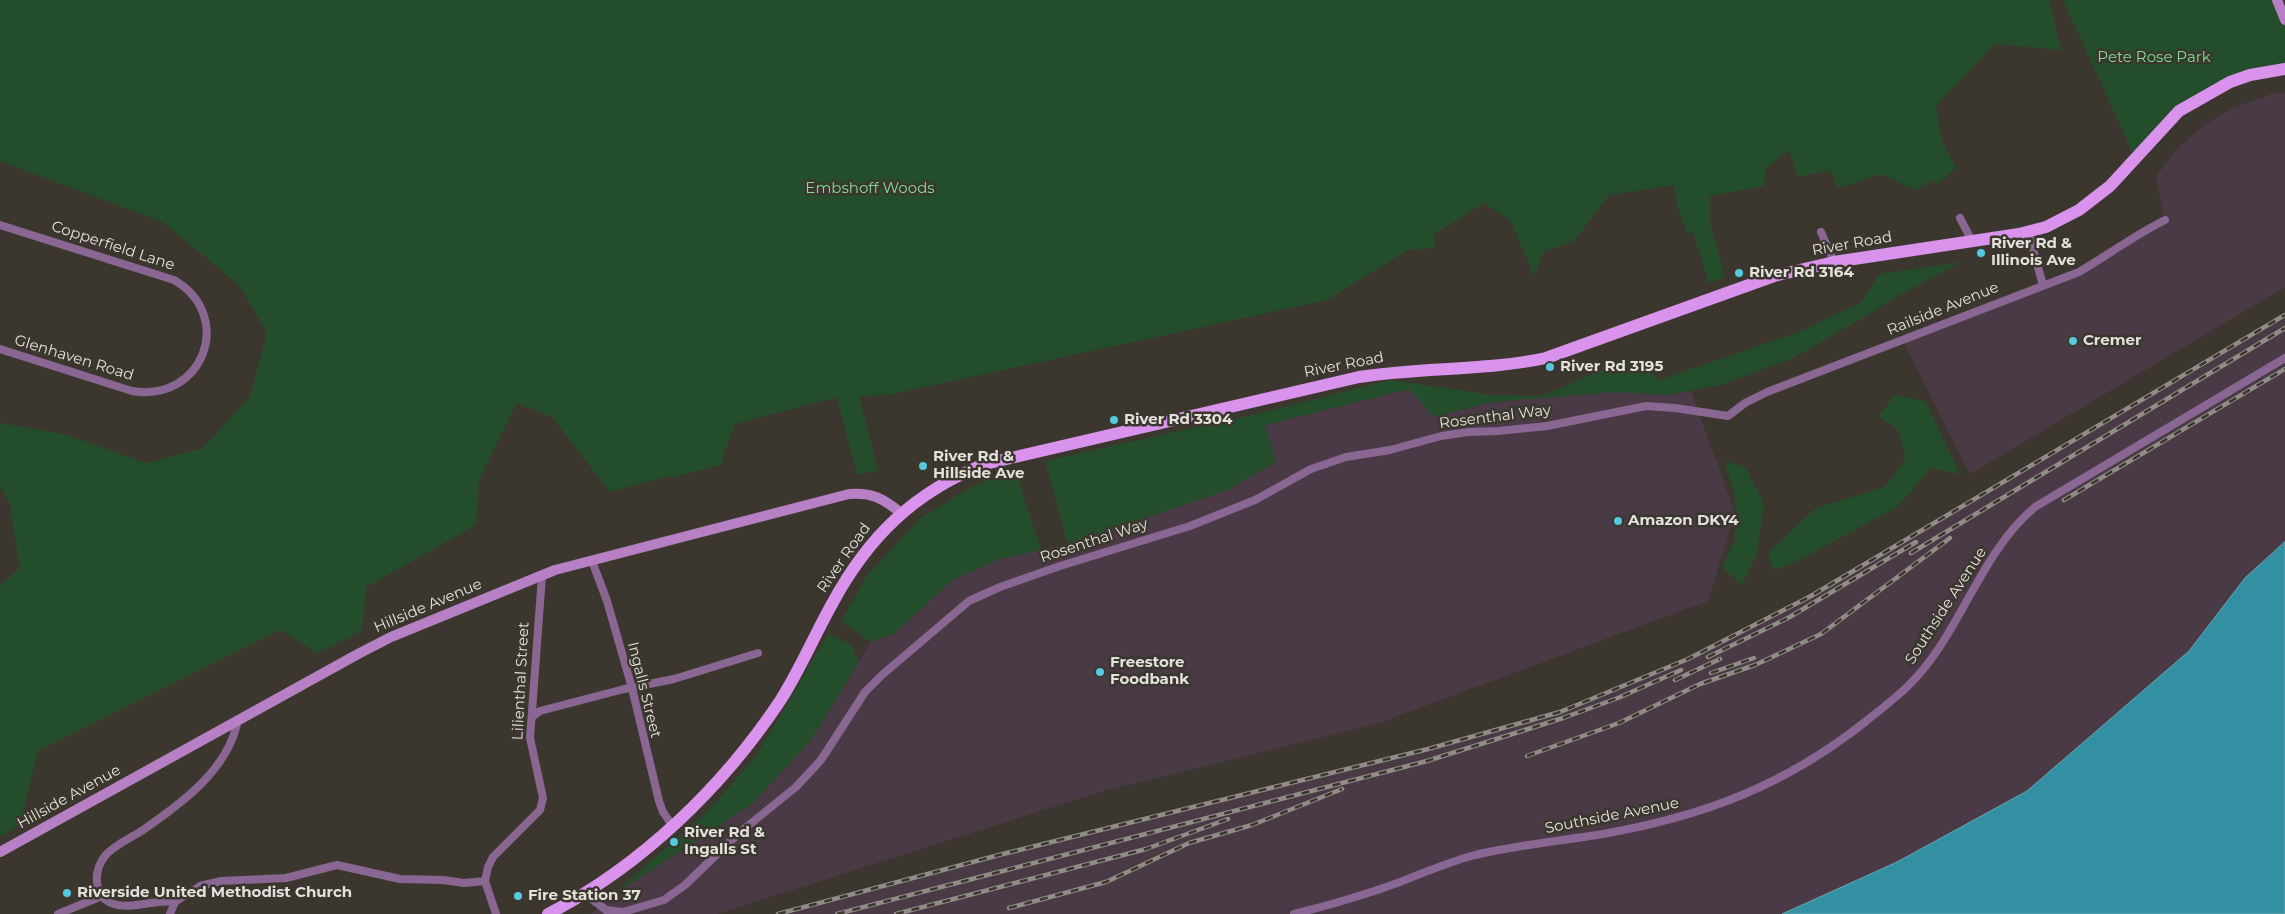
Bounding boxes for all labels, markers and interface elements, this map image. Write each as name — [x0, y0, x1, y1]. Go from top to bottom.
park label: Pete Rose Park — [2097, 49, 2211, 67]
park label: Embshoff Woods — [805, 180, 935, 198]
street label: Copperfield Lane — [49, 218, 177, 274]
street label: River Road — [1811, 228, 1893, 260]
place label: River Rd & Illinois Ave — [1991, 235, 2076, 270]
marker: River Rd & Illinois Ave — [1975, 247, 1987, 259]
place label: River Rd 3164 — [1749, 264, 1854, 282]
marker: River Rd 3164 — [1733, 267, 1745, 279]
street label: Railside Avenue — [1885, 278, 2001, 340]
street label: Glenhaven Road — [12, 331, 136, 385]
place label: Cremer — [2083, 332, 2141, 350]
marker: Cremer — [2067, 335, 2079, 347]
street label: River Road — [1303, 348, 1385, 382]
place label: River Rd 3195 — [1560, 358, 1663, 376]
marker: River Rd 3195 — [1544, 361, 1556, 373]
street label: Rosenthal Way — [1438, 401, 1552, 433]
place label: River Rd 3304 — [1124, 411, 1232, 429]
marker: River Rd 3304 — [1108, 414, 1120, 426]
place label: River Rd & Hillside Ave — [933, 448, 1025, 483]
marker: River Rd & Hillside Ave — [917, 460, 929, 472]
place label: Amazon DKY4 — [1628, 512, 1739, 530]
street label: Rosenthal Way — [1038, 515, 1150, 567]
marker: Amazon DKY4 — [1612, 515, 1624, 527]
street label: River Road — [813, 520, 875, 596]
street label: Southside Avenue — [1901, 544, 1991, 668]
street label: Hillside Avenue — [371, 575, 485, 637]
street label: Lilienthal Street — [509, 621, 533, 741]
street label: Ingalls Street — [623, 640, 665, 740]
place label: Freestore Foodbank — [1110, 654, 1189, 689]
marker: Freestore Foodbank — [1094, 666, 1106, 678]
street label: Hillside Avenue — [14, 761, 124, 833]
street label: Southside Avenue — [1544, 794, 1680, 838]
place label: River Rd & Ingalls St — [684, 824, 765, 859]
marker: River Rd & Ingalls St — [668, 836, 680, 848]
place label: Riverside United Methodist Church — [77, 884, 352, 902]
marker: Riverside United Methodist Church — [61, 887, 73, 899]
place label: Fire Station 37 — [528, 887, 641, 905]
marker: Fire Station 37 — [512, 890, 524, 902]

